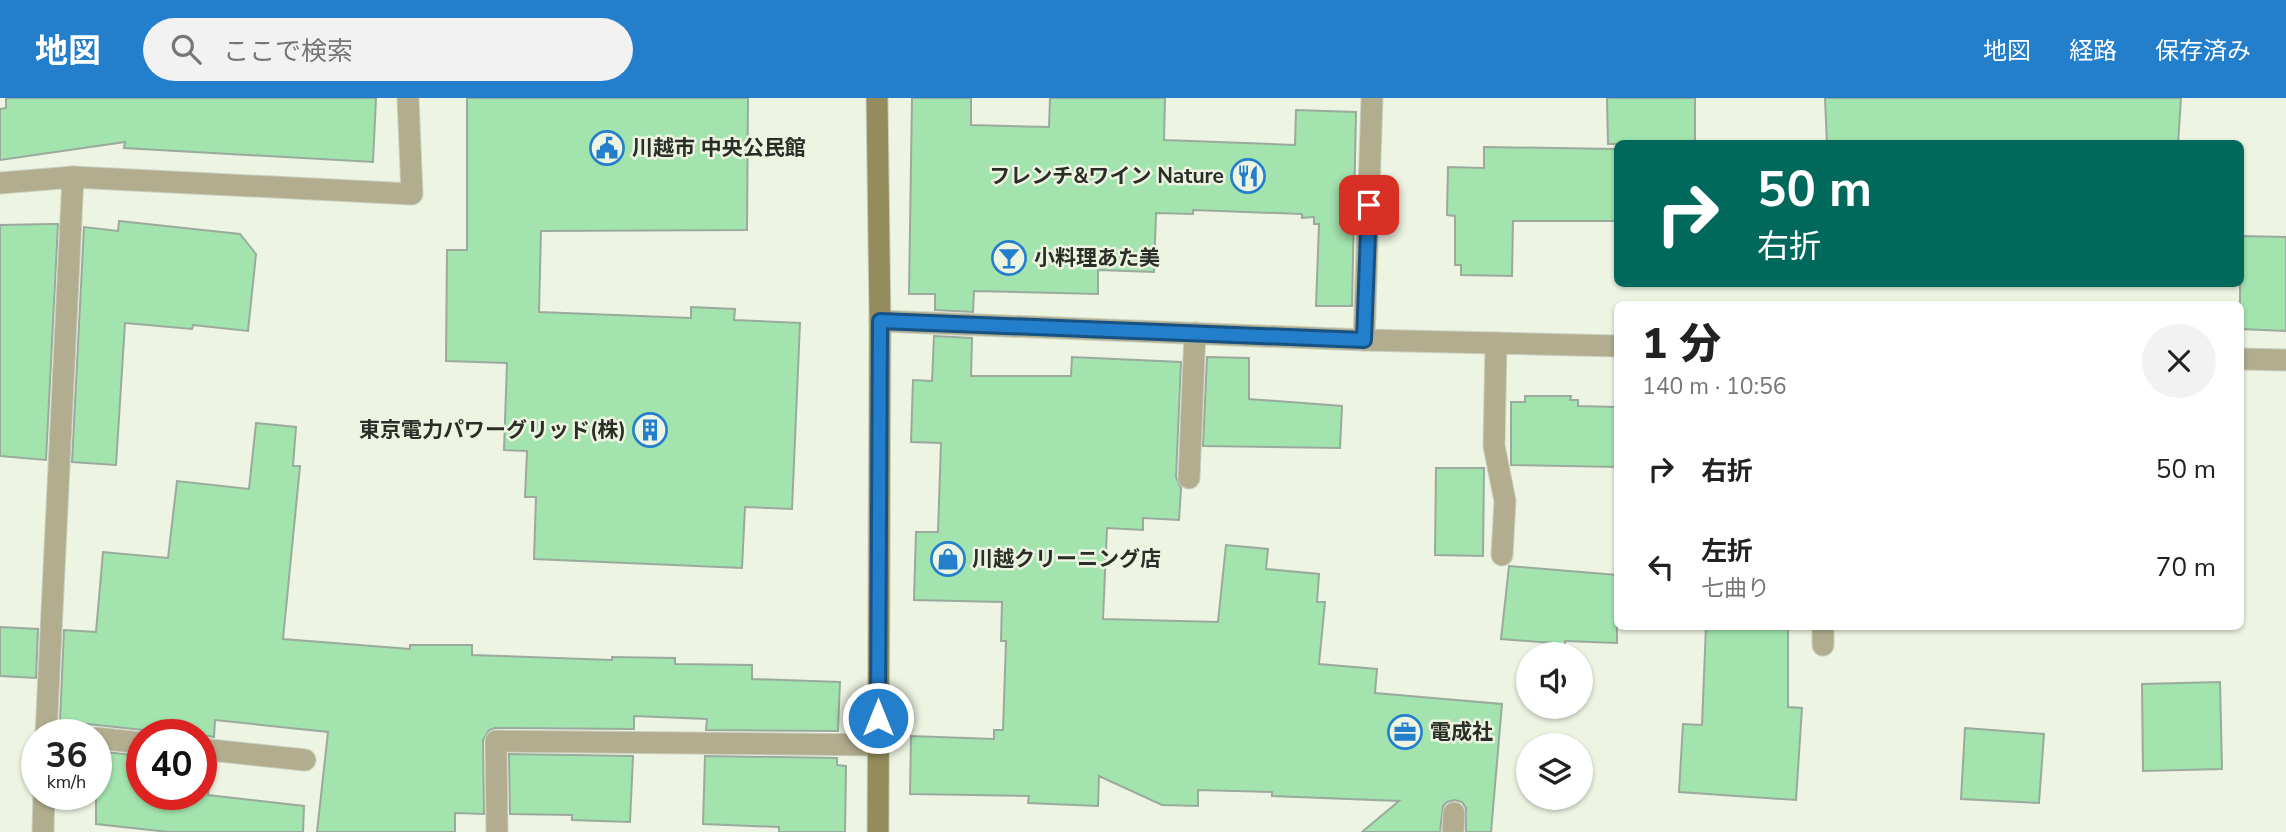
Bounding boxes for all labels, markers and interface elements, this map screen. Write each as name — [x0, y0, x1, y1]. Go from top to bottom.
search box — [143, 18, 633, 81]
text: 地図 — [35, 29, 101, 74]
icon: search — [167, 30, 205, 68]
text: ここで検索 — [223, 34, 353, 69]
text: 地図 — [1983, 35, 2031, 67]
text: 経路 — [2069, 35, 2117, 67]
text: 保存済み — [2155, 35, 2251, 67]
public building icon: 川越市 中央公民館 — [588, 129, 626, 167]
place label: 川越市 中央公民館 — [632, 134, 806, 162]
text: 50 m — [1757, 156, 1872, 223]
restaurant icon: フレンチ&ワイン Nature — [1229, 157, 1267, 195]
place label: フレンチ&ワイン Nature — [989, 162, 1224, 190]
icon: right — [1642, 168, 1733, 259]
pin — [1339, 175, 1399, 235]
icon: arrive — [1350, 186, 1388, 224]
text: 右折 — [1757, 225, 1821, 268]
bar icon: 小料理あた美 — [990, 239, 1028, 277]
place label: 小料理あた美 — [1034, 244, 1160, 272]
text: 1 分 — [1642, 316, 1721, 373]
button: close — [2142, 324, 2216, 398]
text: 140 m · 10:56 — [1642, 371, 1787, 402]
building icon: 東京電力パワーグリッド(株) — [631, 411, 669, 449]
place label: 東京電力パワーグリッド(株) — [359, 416, 626, 444]
icon: right — [1642, 450, 1680, 488]
text: 50 m — [2156, 452, 2216, 487]
text: 右折 — [1701, 454, 1753, 489]
text: 左折 — [1701, 534, 1753, 569]
shop icon: 川越クリーニング店 — [929, 540, 967, 578]
place label: 川越クリーニング店 — [972, 545, 1161, 573]
icon: left — [1642, 548, 1680, 586]
text: 70 m — [2156, 550, 2216, 585]
text: 七曲り — [1701, 573, 1770, 604]
map controls — [1516, 642, 1593, 810]
button: sound — [1516, 642, 1593, 719]
position arrow — [841, 681, 915, 755]
office icon: 電成社 — [1386, 713, 1424, 751]
place label: 電成社 — [1430, 718, 1493, 746]
speed limit sign: 40 — [126, 719, 217, 810]
text: 36 — [45, 732, 88, 779]
button: layers — [1516, 733, 1593, 810]
text: km/h — [47, 770, 86, 794]

